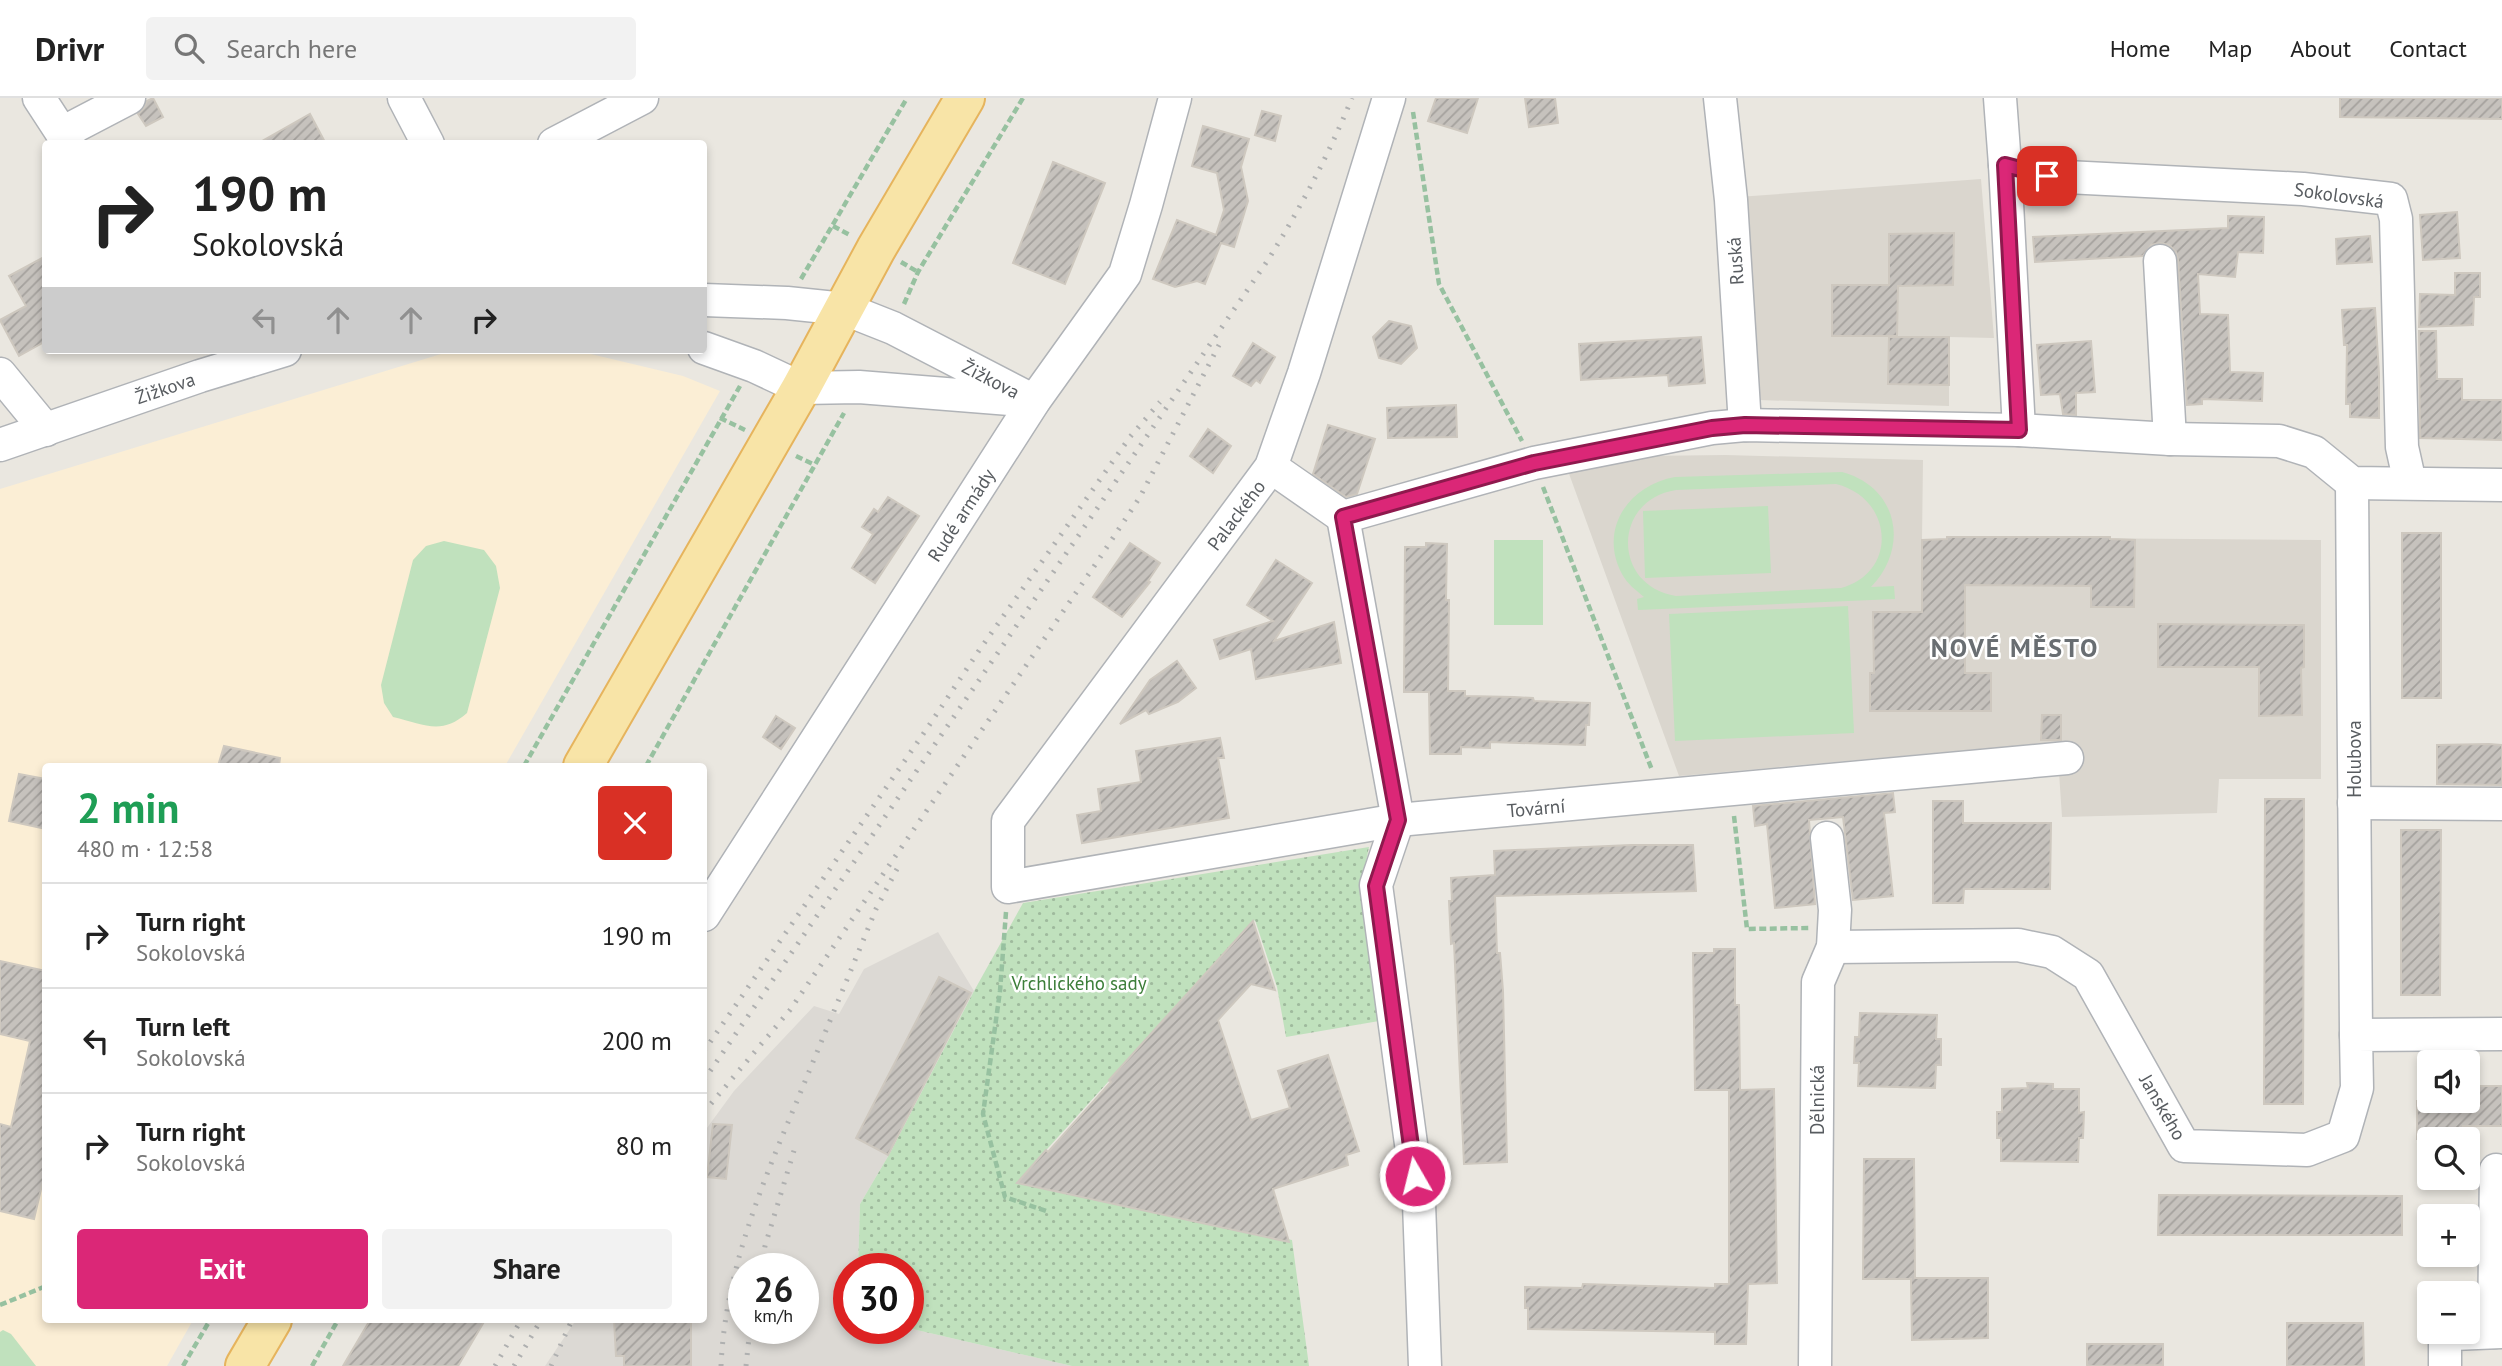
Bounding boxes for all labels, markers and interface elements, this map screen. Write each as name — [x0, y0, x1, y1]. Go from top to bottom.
search box — [146, 17, 636, 80]
text: Drivr — [35, 27, 104, 70]
icon: search — [170, 29, 208, 67]
text: Search here — [226, 32, 357, 65]
text: Home — [2110, 33, 2170, 64]
text: Map — [2208, 33, 2252, 64]
text: About — [2290, 33, 2351, 64]
text: Contact — [2389, 33, 2467, 64]
pin — [2017, 146, 2077, 206]
icon: arrive — [2028, 157, 2066, 195]
text: 190 m — [192, 161, 327, 225]
icon: right — [77, 168, 168, 259]
street label: Sokolovská — [2293, 177, 2385, 213]
text: Sokolovská — [192, 223, 344, 265]
street label: Ruská — [1721, 236, 1749, 286]
icon: left — [246, 301, 284, 339]
icon: ahead — [319, 301, 357, 339]
icon: ahead — [392, 301, 430, 339]
icon: right — [465, 301, 503, 339]
street label: Žižkova — [958, 354, 1024, 404]
street label: Žižkova — [132, 367, 198, 409]
street label: Rudé armády — [922, 464, 1000, 566]
street label: Palackého — [1202, 475, 1270, 555]
district label: NOVÉ MĚSTO — [1931, 631, 2099, 664]
street label: Holubova — [2342, 720, 2366, 798]
text: 2 min — [77, 780, 179, 835]
button: close — [598, 786, 672, 860]
street label: Tovární — [1506, 793, 1566, 823]
text: 480 m · 12:58 — [77, 834, 213, 863]
text: Turn right — [136, 905, 245, 938]
icon: right — [77, 917, 115, 955]
text: 190 m — [601, 919, 672, 952]
text: Sokolovská — [136, 938, 246, 967]
park label: Vrchlického sady — [1010, 971, 1147, 995]
text: Turn left — [136, 1010, 230, 1043]
icon: left — [77, 1022, 115, 1060]
text: 200 m — [601, 1024, 672, 1057]
text: Sokolovská — [136, 1043, 246, 1072]
map controls — [2417, 1050, 2480, 1344]
button: sound — [2417, 1050, 2480, 1113]
street label: Dělnická — [1805, 1065, 1829, 1135]
street label: Janského — [2134, 1069, 2192, 1144]
text: Turn right — [136, 1115, 245, 1148]
icon: right — [77, 1127, 115, 1165]
button: search — [2417, 1127, 2480, 1190]
text: 80 m — [616, 1129, 672, 1162]
position arrow — [1378, 1139, 1452, 1213]
text: Sokolovská — [136, 1148, 246, 1177]
button: + — [2417, 1204, 2480, 1267]
button: Exit — [77, 1229, 368, 1309]
button: Share — [382, 1229, 672, 1309]
speed limit sign: 30 — [833, 1253, 924, 1344]
text: 26 — [754, 1266, 793, 1312]
button: − — [2417, 1281, 2480, 1344]
text: km/h — [754, 1304, 793, 1327]

